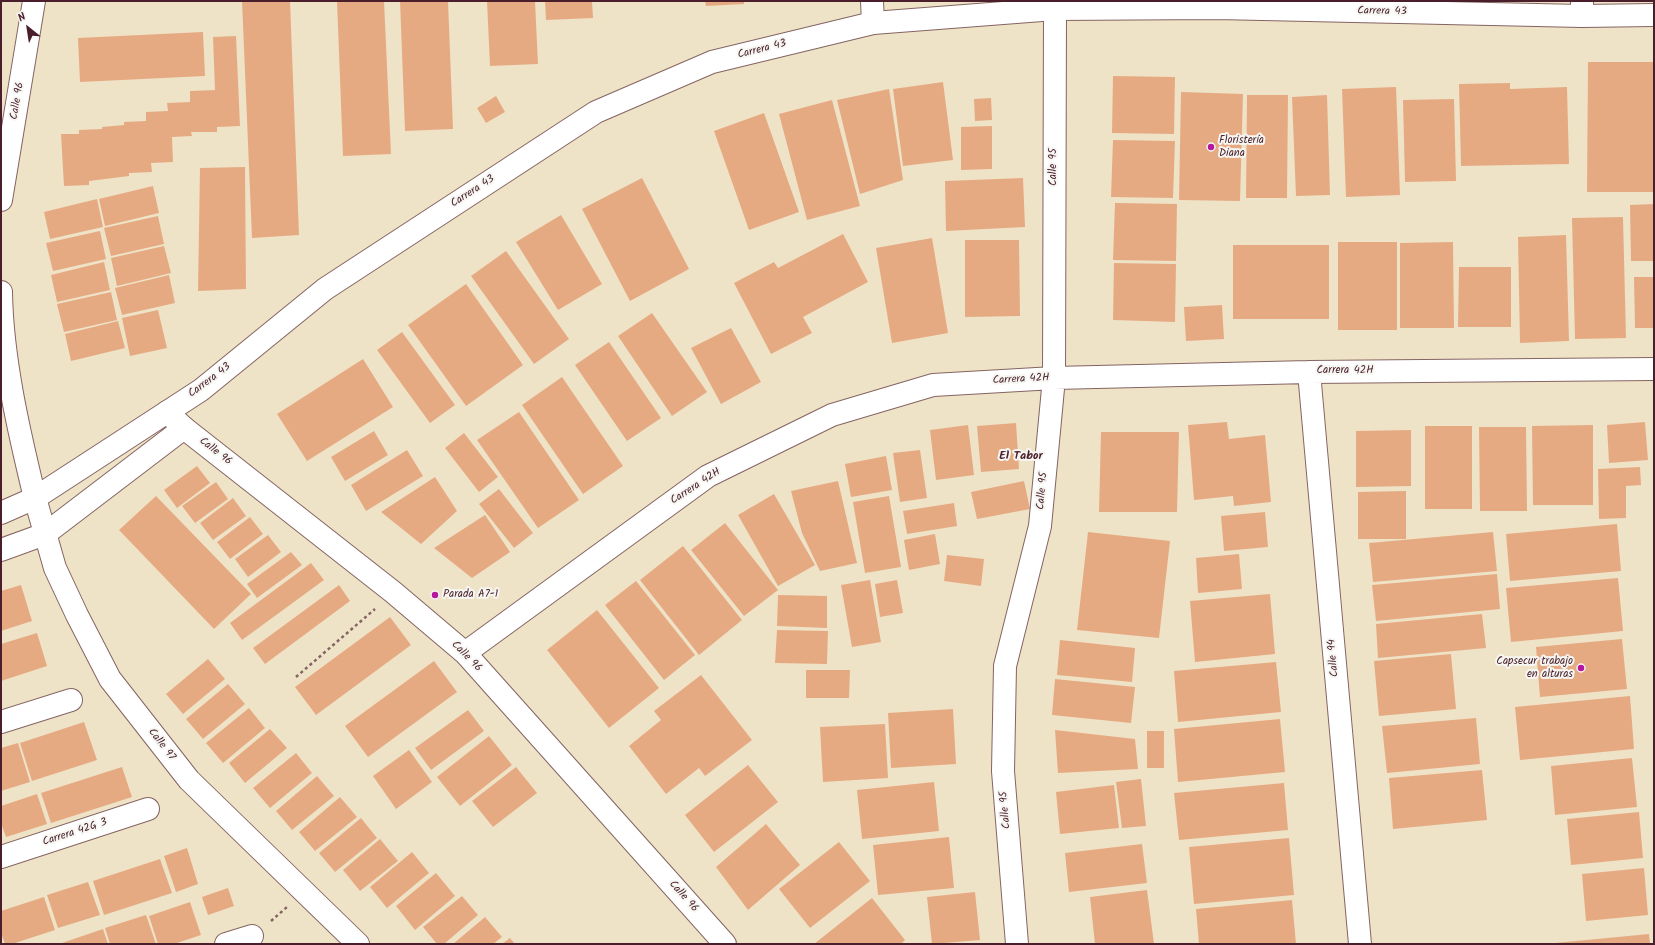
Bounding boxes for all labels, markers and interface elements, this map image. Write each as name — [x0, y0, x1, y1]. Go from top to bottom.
street label: Carrera 43 — [1357, 5, 1407, 19]
north arrow — [8, 8, 48, 48]
text: N — [14, 8, 30, 27]
street label: Carrera 43 — [736, 38, 788, 62]
street label: Calle 96 — [8, 81, 28, 121]
place label: Floristería Diana — [1219, 134, 1264, 160]
marker: Floristería Diana — [1206, 142, 1216, 152]
street label: Calle 95 — [1047, 148, 1061, 186]
street label: Carrera 43 — [449, 173, 497, 211]
street label: Carrera 43 — [186, 361, 234, 401]
street label: Carrera 42H — [1316, 364, 1374, 378]
street label: Carrera 42H — [992, 372, 1050, 388]
street label: Calle 96 — [196, 435, 234, 469]
district label: El Tabor — [999, 450, 1043, 464]
street label: Carrera 42H — [668, 466, 724, 508]
street label: Calle 95 — [1035, 472, 1051, 510]
place label: Parada A7-1 — [443, 588, 498, 602]
marker: Parada A7-1 — [430, 590, 440, 600]
street label: Calle 96 — [448, 639, 484, 675]
street label: Calle 94 — [1326, 639, 1342, 677]
place label: Capsecur trabajo en alturas — [1496, 655, 1573, 681]
marker: Capsecur trabajo en alturas — [1576, 663, 1586, 673]
street label: Calle 97 — [144, 726, 178, 764]
street label: Calle 95 — [998, 791, 1014, 829]
street label: Carrera 42G 3 — [41, 816, 109, 850]
street label: Calle 96 — [665, 878, 701, 916]

